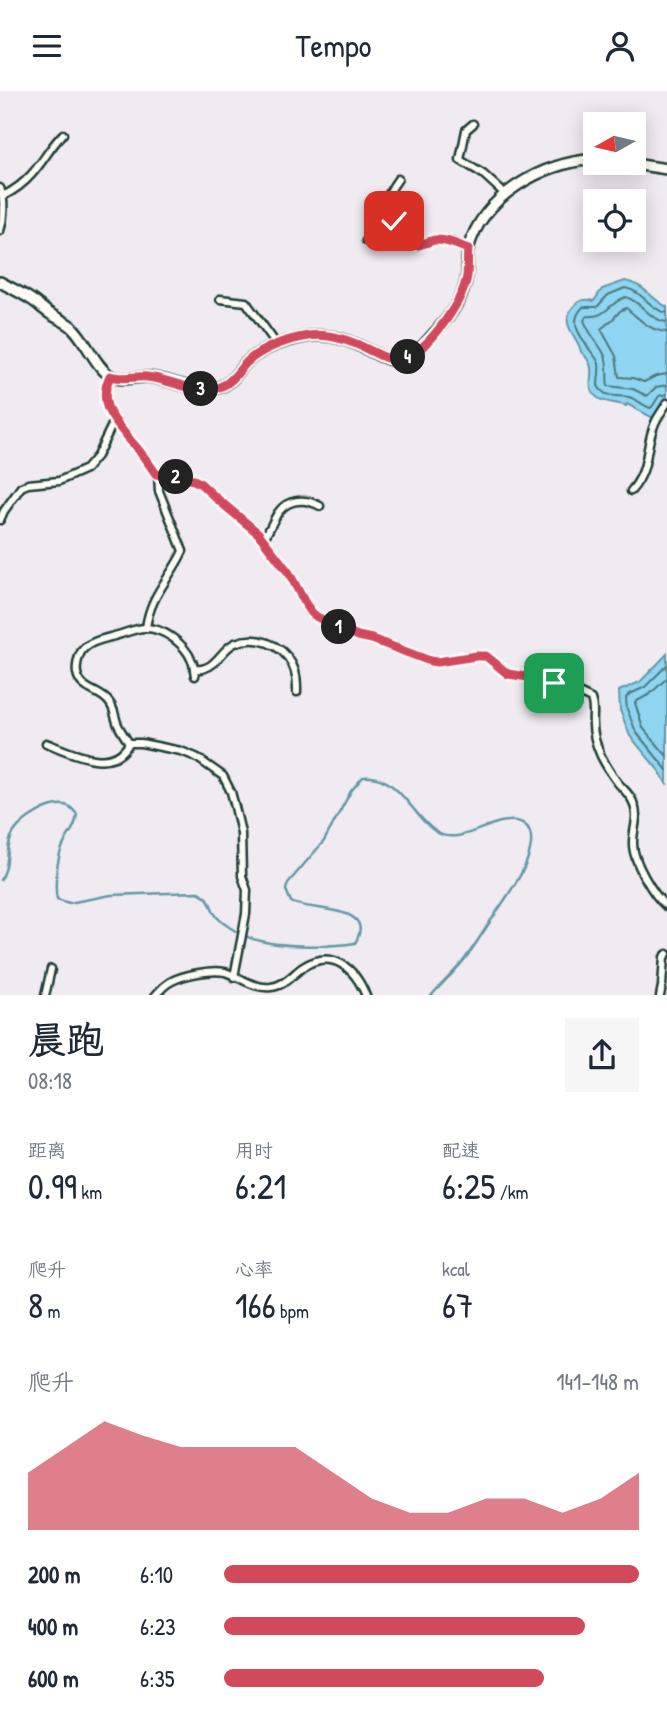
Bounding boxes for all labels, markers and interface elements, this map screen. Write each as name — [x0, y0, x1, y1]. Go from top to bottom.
text: Tempo — [295, 24, 372, 67]
icon: menu — [28, 27, 66, 65]
icon: person — [601, 27, 639, 65]
north arrow — [583, 112, 646, 175]
map controls — [583, 112, 646, 252]
button: locate — [583, 189, 646, 252]
pin — [364, 191, 424, 251]
icon: check — [375, 202, 413, 240]
pin: 4 — [390, 339, 426, 375]
text: 4 — [404, 343, 411, 369]
pin: 3 — [184, 371, 218, 407]
text: 3 — [196, 375, 205, 401]
pin: 2 — [158, 459, 194, 495]
text: 2 — [171, 463, 180, 489]
pin: 1 — [322, 609, 356, 645]
text: 1 — [335, 613, 342, 639]
pin — [524, 653, 584, 713]
icon: arrive — [535, 664, 573, 702]
text: 晨跑 — [28, 1013, 104, 1065]
button: share — [565, 1018, 639, 1092]
text: 08:18 — [28, 1065, 72, 1096]
text: 距离 — [28, 1137, 66, 1163]
text: 用时 — [235, 1137, 273, 1163]
text: 配速 — [442, 1137, 480, 1163]
text: 0.99 — [28, 1163, 77, 1210]
text: 6:21 — [235, 1163, 286, 1210]
text: 6:25 — [442, 1163, 495, 1210]
text: km — [77, 1179, 102, 1205]
text: /km — [495, 1179, 529, 1205]
text: 爬升 — [28, 1256, 66, 1282]
text: 心率 — [235, 1256, 273, 1282]
text: kcal — [442, 1256, 470, 1282]
text: 8 — [28, 1282, 43, 1329]
text: 166 — [235, 1282, 276, 1329]
text: 67 — [442, 1282, 473, 1329]
text: m — [43, 1298, 60, 1324]
text: bpm — [276, 1298, 309, 1324]
text: 爬升 — [28, 1366, 74, 1397]
text: 141–148 m — [556, 1366, 639, 1397]
text: 200 m — [28, 1559, 80, 1590]
text: 6:10 — [140, 1559, 173, 1590]
text: 400 m — [28, 1611, 78, 1642]
text: 6:23 — [140, 1611, 176, 1642]
text: 600 m — [28, 1663, 79, 1694]
text: 6:35 — [140, 1663, 175, 1694]

